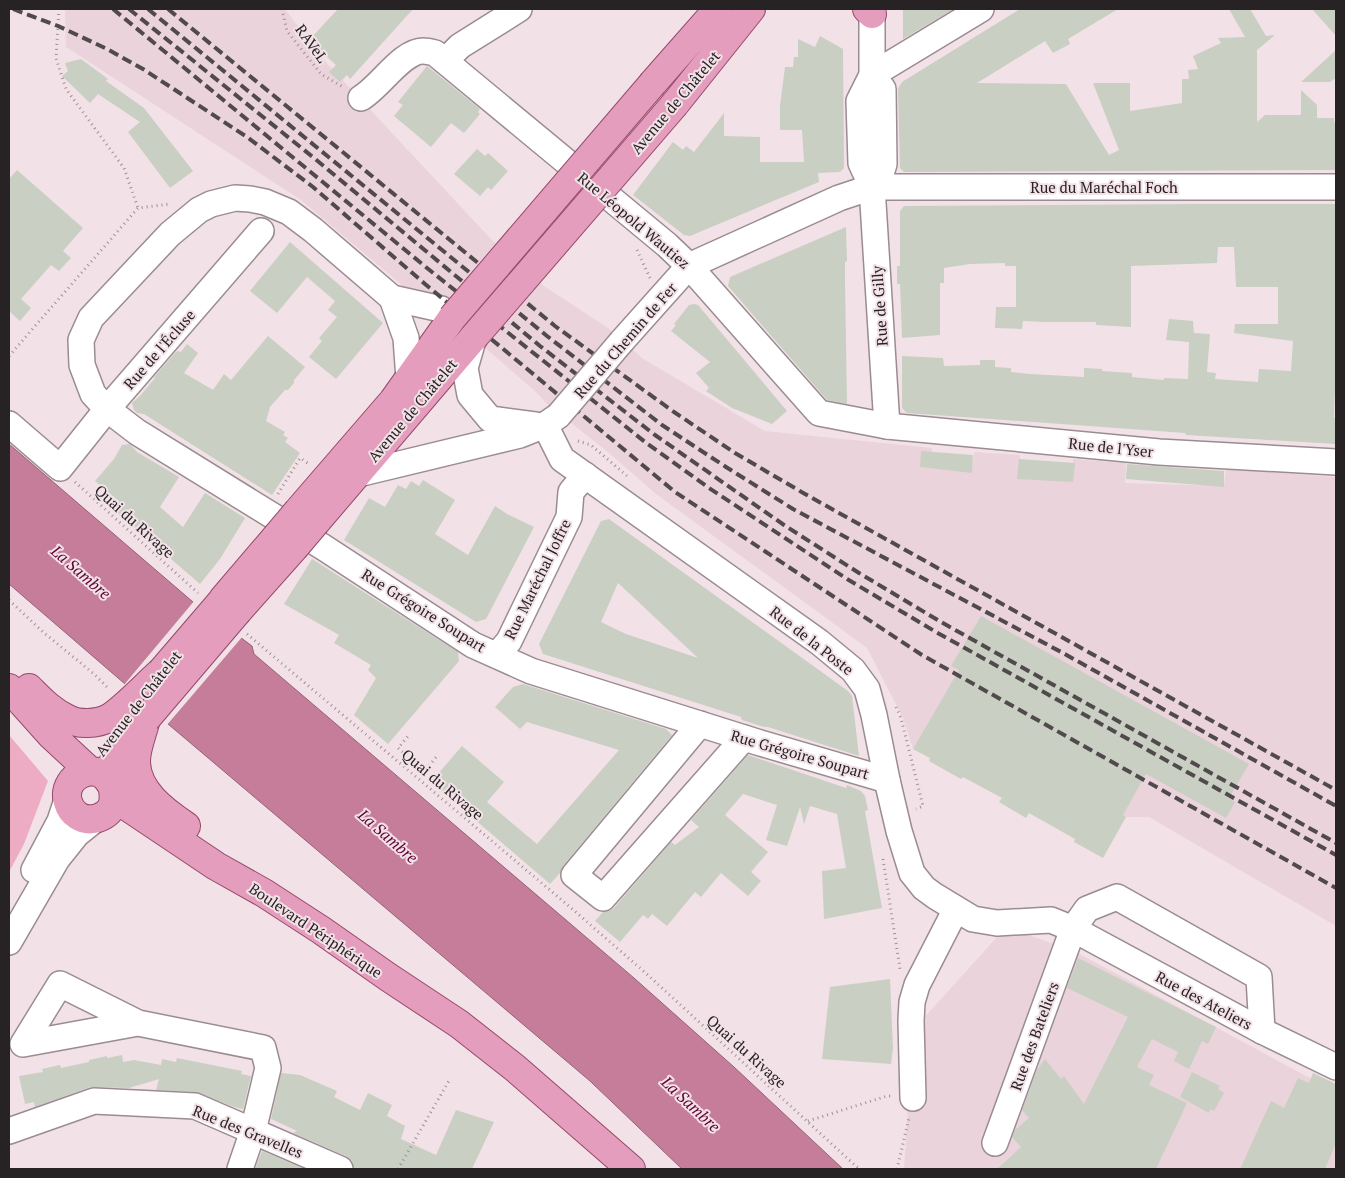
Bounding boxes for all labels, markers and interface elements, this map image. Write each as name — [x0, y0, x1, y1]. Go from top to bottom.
street label: RAVeL — [291, 20, 333, 66]
street label: Avenue de Châtelet — [626, 46, 724, 158]
street label: Rue Léopold Wautiez — [574, 167, 694, 273]
street label: Rue du Maréchal Foch — [1030, 177, 1178, 197]
street label: Rue de Gilly — [866, 265, 892, 347]
street label: Rue du Chemin de Fer — [569, 278, 681, 402]
street label: Rue de l'Écluse — [119, 305, 199, 393]
street label: Avenue de Châtelet — [363, 354, 461, 466]
street label: Rue de l'Yser — [1068, 433, 1155, 461]
street label: Quai du Rivage — [91, 480, 179, 562]
street label: Rue Maréchal Joffre — [499, 515, 575, 643]
water label: La Sambre — [46, 539, 116, 604]
street label: Rue Grégoire Soupart — [358, 564, 490, 657]
street label: Rue de la Poste — [766, 601, 858, 679]
street label: Avenue de Châtelet — [90, 646, 186, 760]
street label: Rue Grégoire Soupart — [729, 725, 872, 783]
street label: Quai du Rivage — [398, 744, 488, 824]
water label: La Sambre — [353, 803, 423, 868]
street label: Boulevard Périphérique — [245, 878, 387, 982]
street label: Rue des Ateliers — [1152, 966, 1256, 1034]
street label: Rue des Bateliers — [1005, 979, 1063, 1093]
street label: Quai du Rivage — [703, 1010, 791, 1092]
water label: La Sambre — [656, 1070, 725, 1137]
street label: Rue des Gravelles — [190, 1100, 306, 1162]

